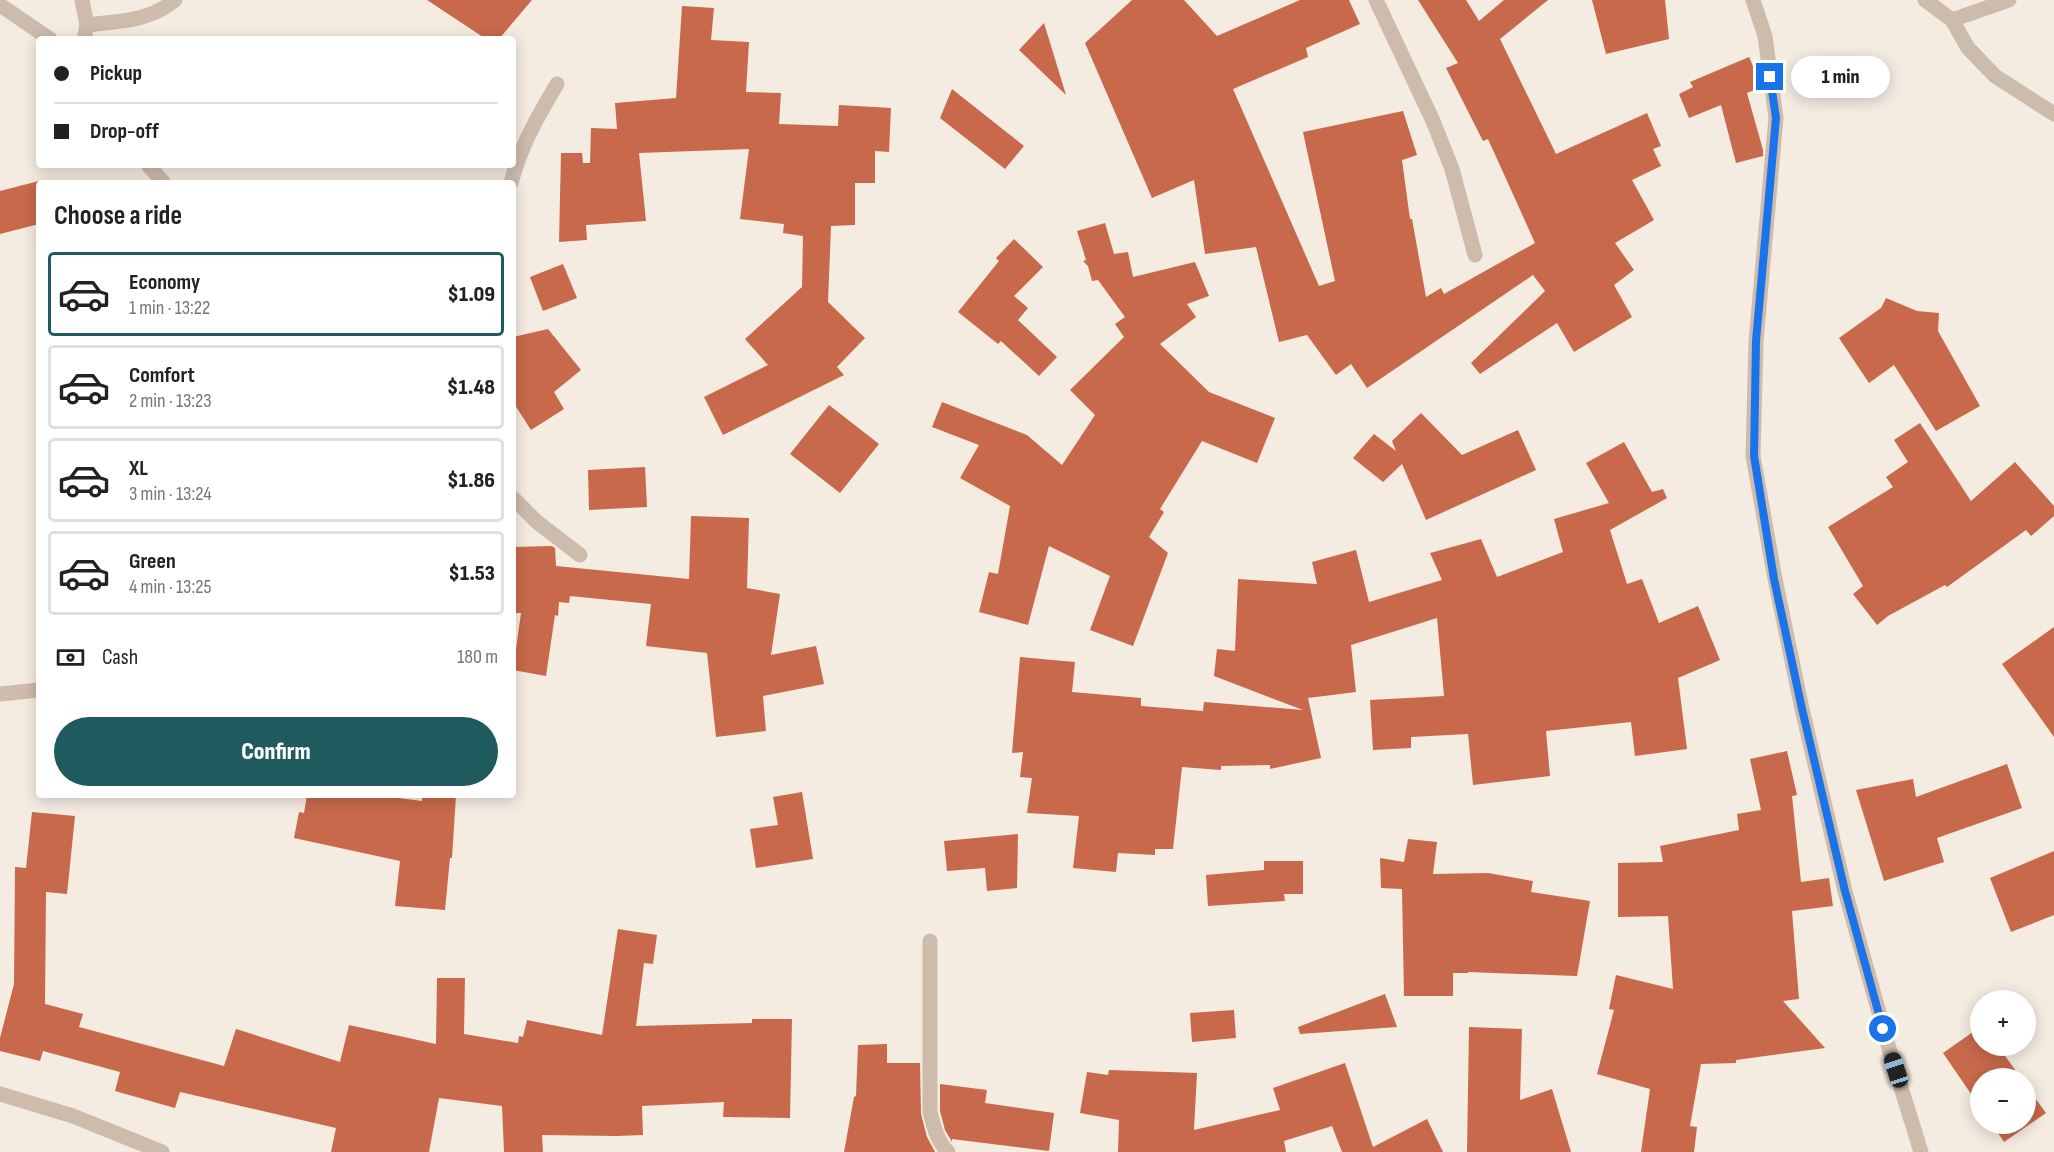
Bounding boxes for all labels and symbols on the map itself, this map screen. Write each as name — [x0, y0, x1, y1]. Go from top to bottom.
callout: 1 min — [1791, 56, 1890, 98]
route end — [1756, 63, 1783, 90]
route start — [1869, 1015, 1896, 1042]
car — [1882, 1050, 1910, 1090]

